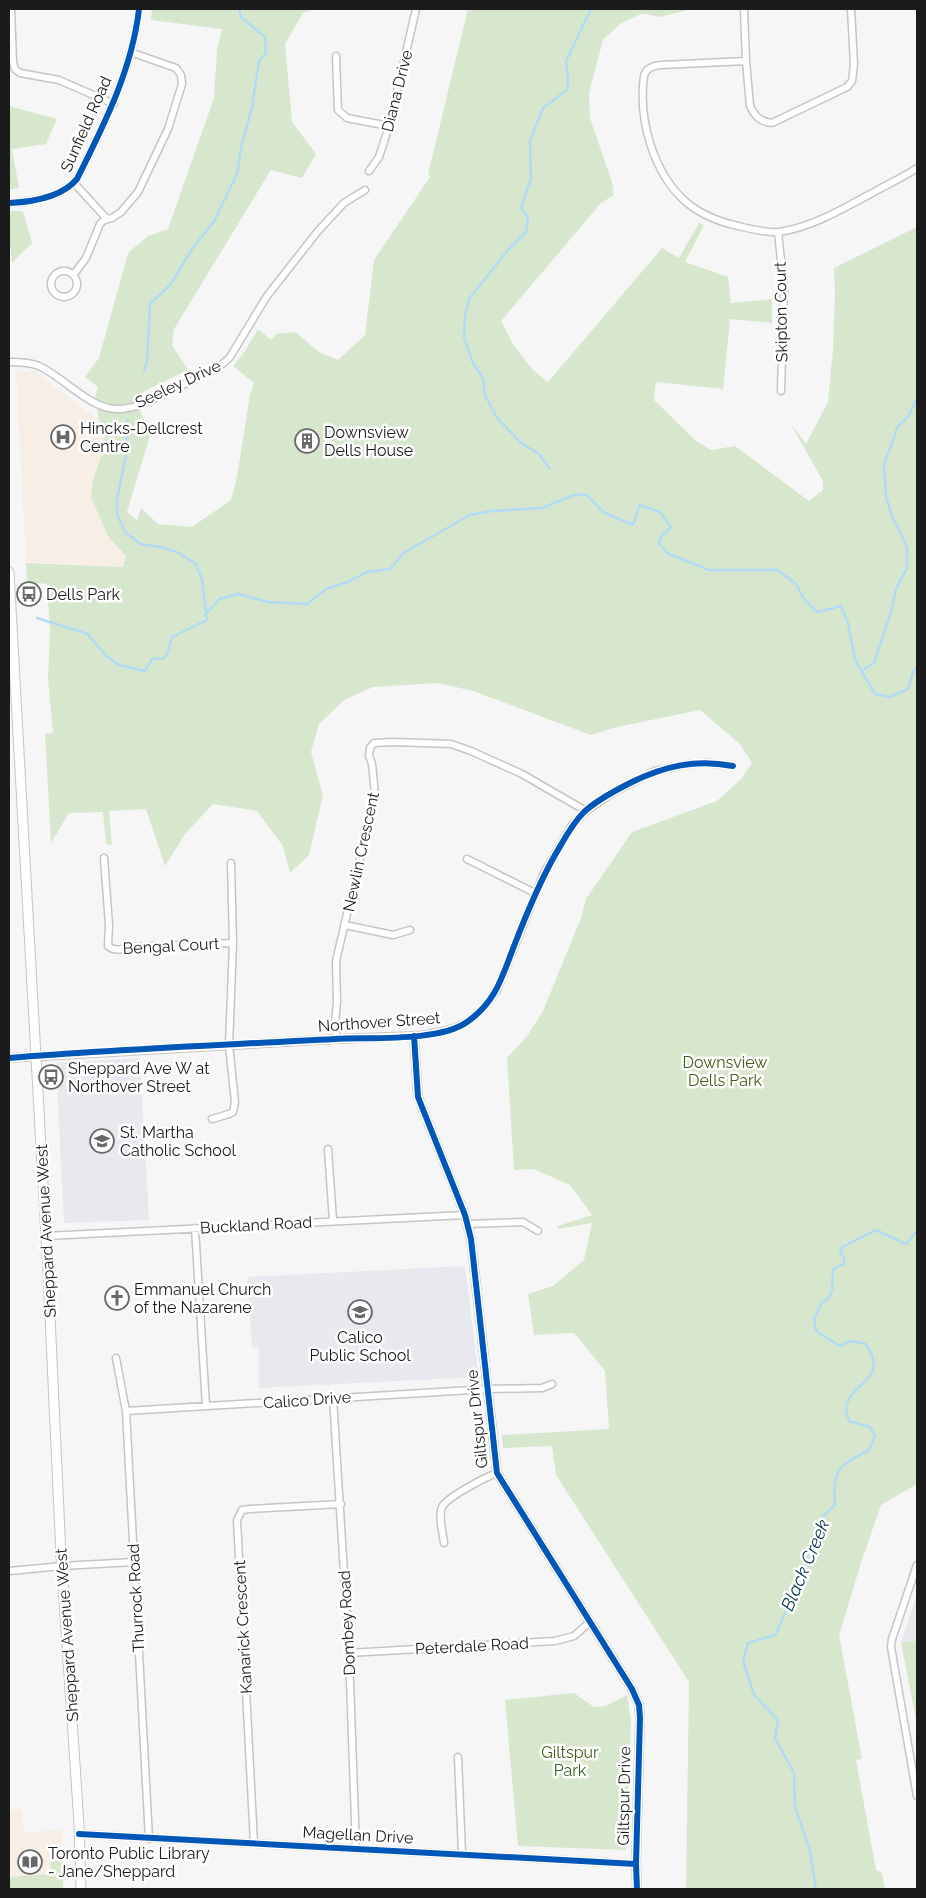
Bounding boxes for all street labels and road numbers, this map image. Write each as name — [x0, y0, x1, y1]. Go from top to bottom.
street label: Diana Drive — [378, 48, 416, 134]
street label: Sunfield Road — [56, 73, 116, 175]
street label: Skipton Court — [771, 261, 791, 362]
street label: Seeley Drive — [132, 356, 224, 412]
street label: Newlin Crescent — [339, 790, 383, 914]
street label: Bengal Court — [122, 934, 221, 958]
street label: Northover Street — [317, 1008, 441, 1036]
street label: Sheppard Avenue West — [32, 1143, 60, 1318]
street label: Buckland Road — [199, 1213, 313, 1237]
street label: Giltspur Drive — [462, 1369, 492, 1469]
street label: Calico Drive — [262, 1387, 352, 1413]
street label: Thurrock Road — [124, 1543, 148, 1653]
street label: Sheppard Avenue West — [51, 1547, 83, 1722]
street label: Kanarick Crescent — [230, 1559, 256, 1694]
street label: Dombey Road — [335, 1570, 359, 1676]
street label: Peterdale Road — [415, 1634, 529, 1658]
street label: Giltspur Drive — [614, 1746, 634, 1846]
street label: Magellan Drive — [302, 1823, 414, 1847]

